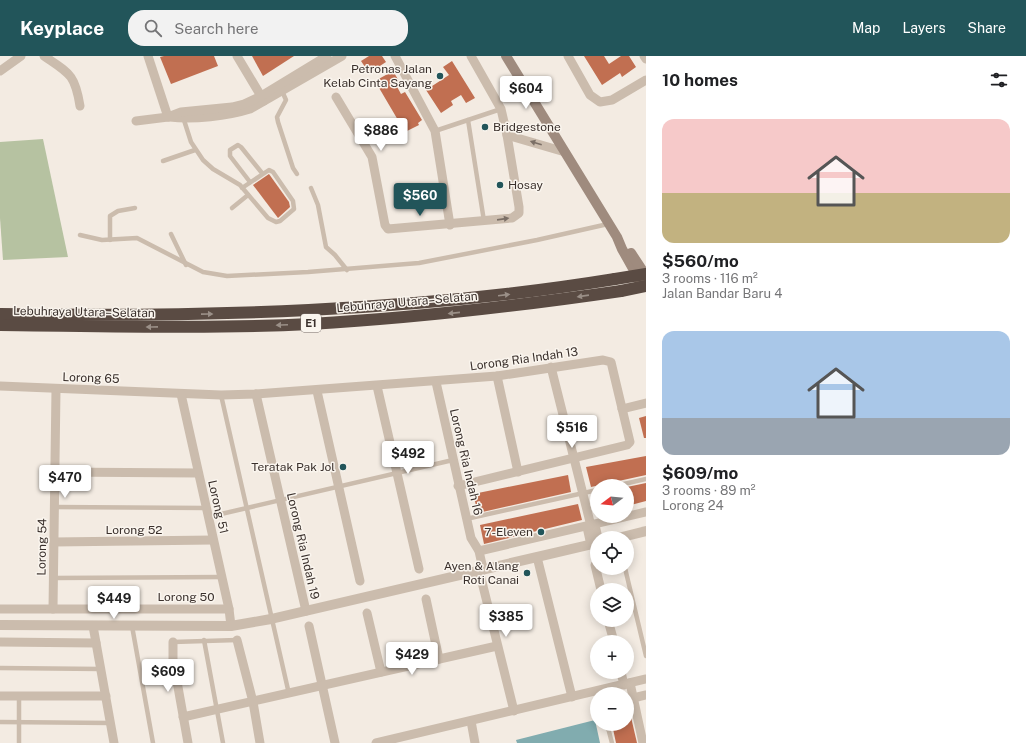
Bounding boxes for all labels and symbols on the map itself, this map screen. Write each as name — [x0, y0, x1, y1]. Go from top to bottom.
place label: Petronas Jalan Kelab Cinta Sayang — [323, 62, 432, 90]
marker: Petronas Jalan Kelab Cinta Sayang — [435, 71, 445, 81]
pin: $604 — [502, 76, 550, 110]
pin: $886 — [357, 118, 405, 152]
place label: Bridgestone — [493, 120, 561, 134]
marker: Bridgestone — [480, 122, 490, 132]
one-way arrow — [530, 140, 542, 146]
place label: Hosay — [508, 178, 543, 192]
marker: Hosay — [495, 180, 505, 190]
pin: $560 — [396, 183, 444, 217]
one-way arrow — [497, 216, 509, 222]
street label: Lebuhraya Utara–Selatan — [336, 289, 478, 315]
one-way arrow — [498, 292, 510, 298]
one-way arrow — [576, 293, 589, 299]
street label: Lebuhraya Utara–Selatan — [13, 304, 155, 320]
one-way arrow — [448, 309, 460, 316]
one-way arrow — [201, 311, 214, 317]
road number: E1 — [301, 314, 321, 332]
one-way arrow — [276, 321, 288, 328]
one-way arrow — [145, 324, 158, 330]
street label: Lorong Ria Indah 13 — [469, 344, 579, 374]
street label: Lorong 65 — [62, 370, 120, 386]
street label: Lorong Ria Indah 16 — [447, 407, 485, 517]
pin: $516 — [548, 415, 596, 449]
pin: $492 — [384, 441, 432, 475]
place label: Teratak Pak Jol — [251, 460, 335, 474]
marker: Teratak Pak Jol — [338, 462, 348, 472]
pin: $470 — [41, 465, 89, 499]
street label: Lorong 51 — [205, 479, 231, 535]
north arrow — [590, 479, 634, 523]
street label: Lorong Ria Indah 19 — [284, 491, 322, 601]
street label: Lorong 54 — [35, 518, 50, 576]
street label: Lorong 52 — [105, 523, 163, 537]
place label: 7-Eleven — [484, 525, 533, 539]
marker: 7-Eleven — [536, 527, 546, 537]
place label: Ayen & Alang Roti Canai — [444, 559, 519, 587]
marker: Ayen & Alang Roti Canai — [522, 568, 532, 578]
pin: $449 — [90, 586, 138, 620]
street label: Lorong 50 — [157, 590, 215, 604]
pin: $385 — [482, 604, 530, 638]
pin: $429 — [388, 642, 436, 676]
pin: $609 — [144, 659, 192, 693]

